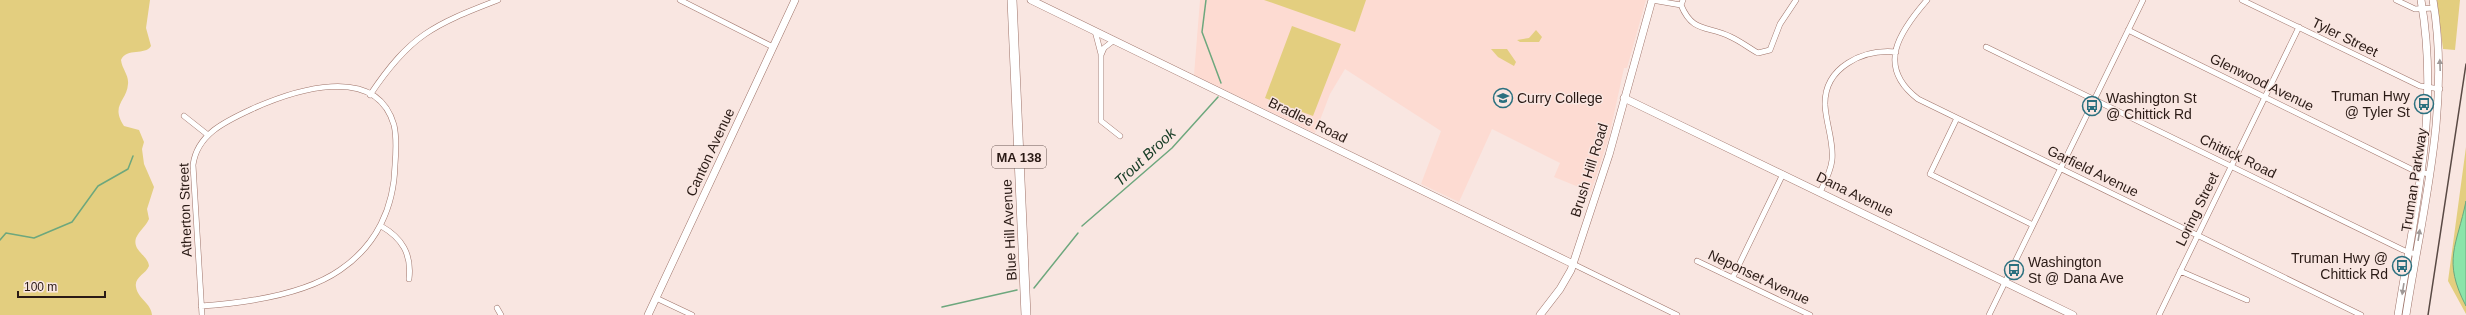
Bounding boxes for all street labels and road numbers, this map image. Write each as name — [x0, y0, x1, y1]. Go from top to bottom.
street label: Tyler Street — [2309, 14, 2381, 60]
street label: Glenwood Avenue — [2208, 50, 2317, 114]
street label: Bradlee Road — [1266, 94, 1350, 146]
street label: Canton Avenue — [683, 105, 738, 199]
street label: Brush Hill Road — [1567, 121, 1611, 219]
street label: Truman Parkway — [2398, 127, 2430, 233]
street label: Chittick Road — [2197, 131, 2279, 181]
street label: Garfield Avenue — [2045, 142, 2141, 200]
road number: MA 138 — [992, 146, 1046, 168]
street label: Atherton Street — [175, 163, 195, 257]
street label: Dana Avenue — [1814, 168, 1896, 220]
street label: Loring Street — [2172, 169, 2222, 249]
street label: Blue Hill Avenue — [998, 179, 1020, 281]
street label: Neponset Avenue — [1706, 246, 1813, 308]

